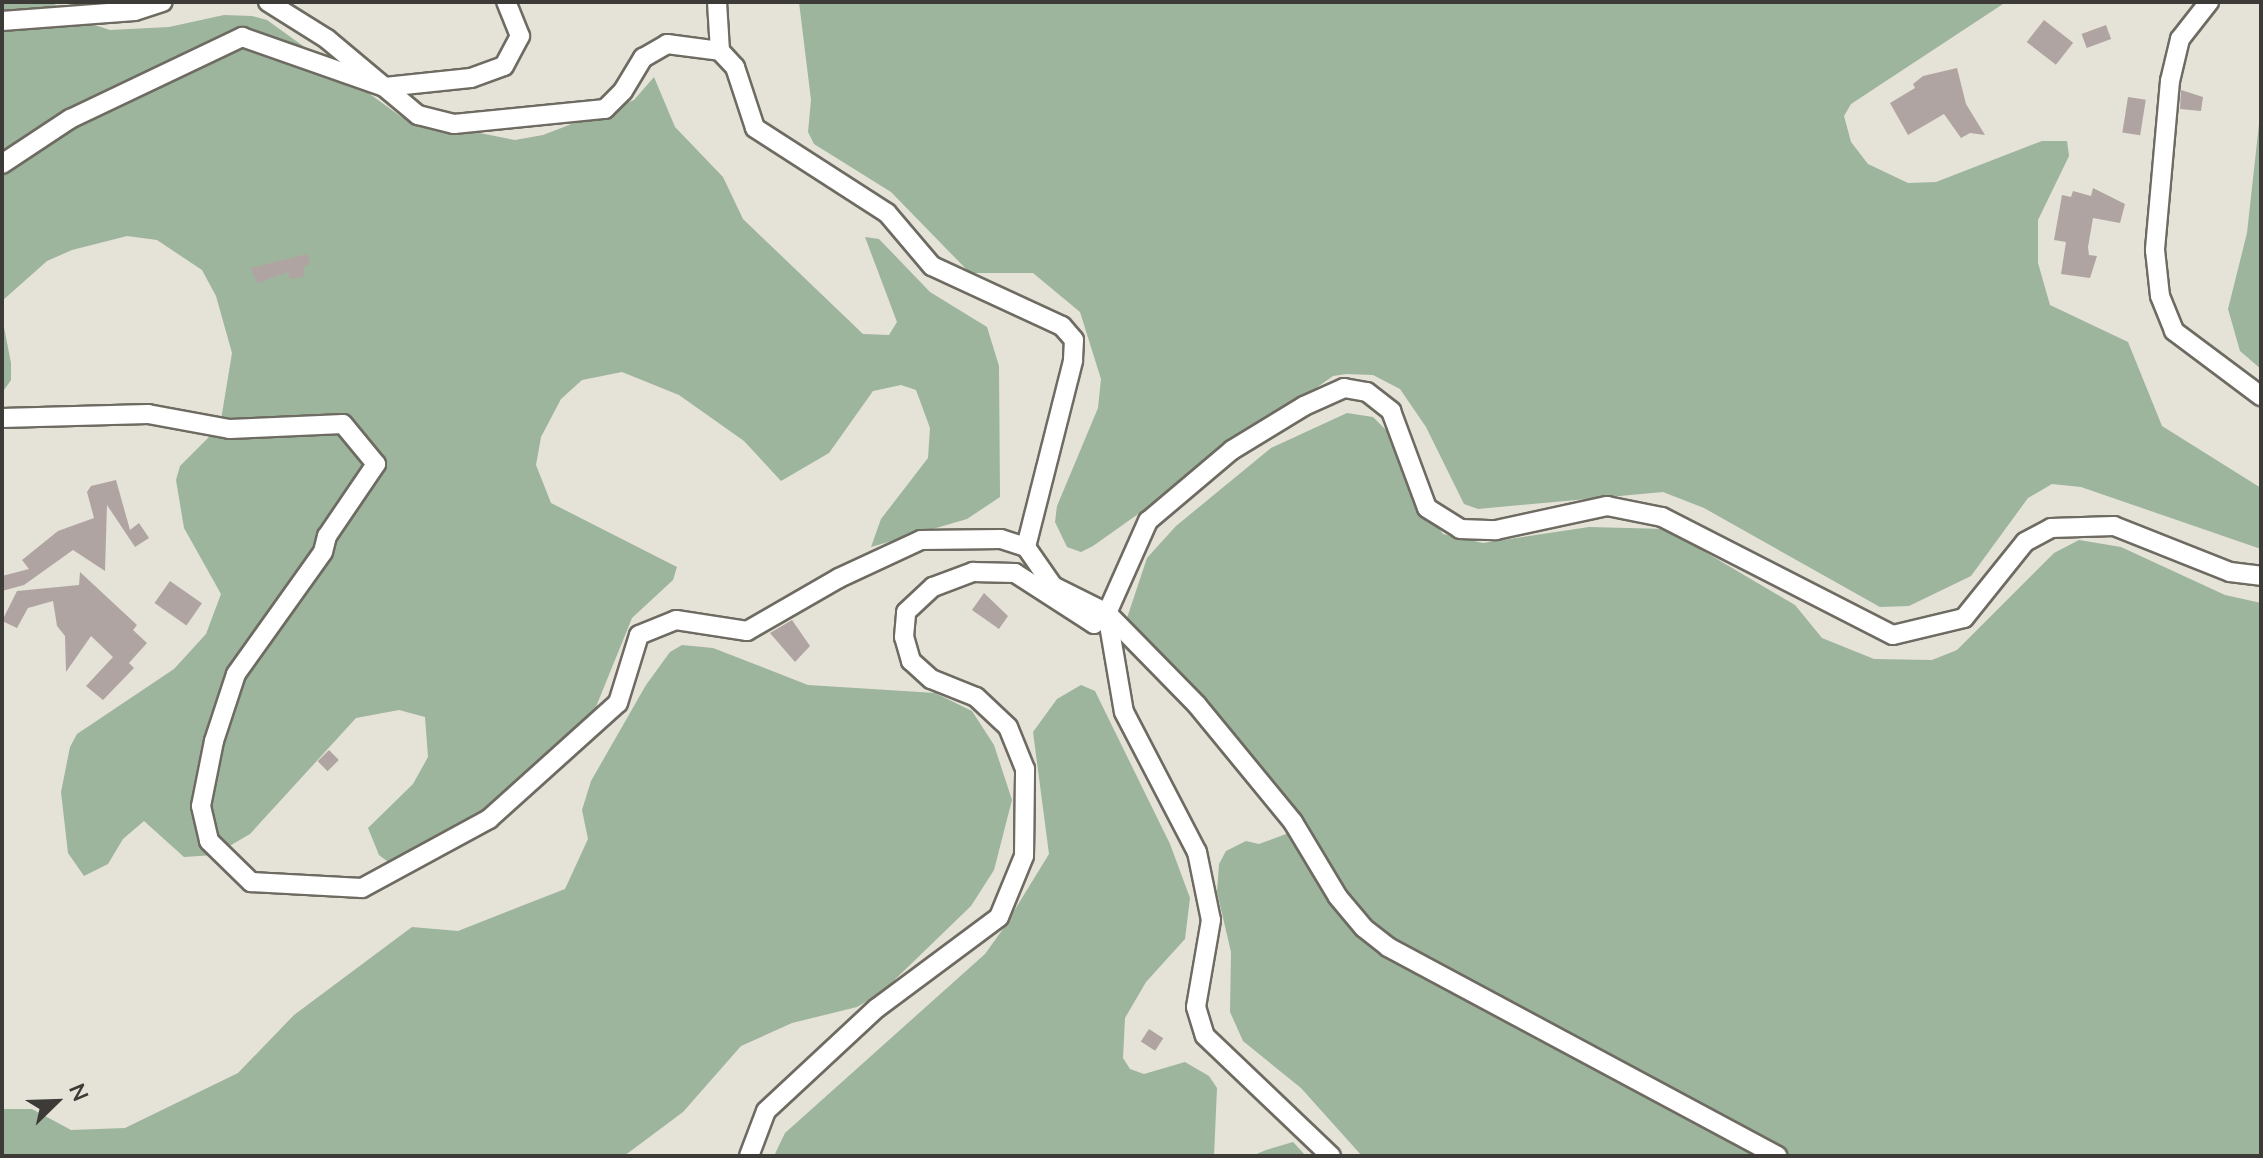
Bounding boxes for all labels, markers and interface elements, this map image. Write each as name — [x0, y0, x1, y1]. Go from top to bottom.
north arrow — [16, 1062, 96, 1142]
text: N — [61, 1079, 95, 1106]

